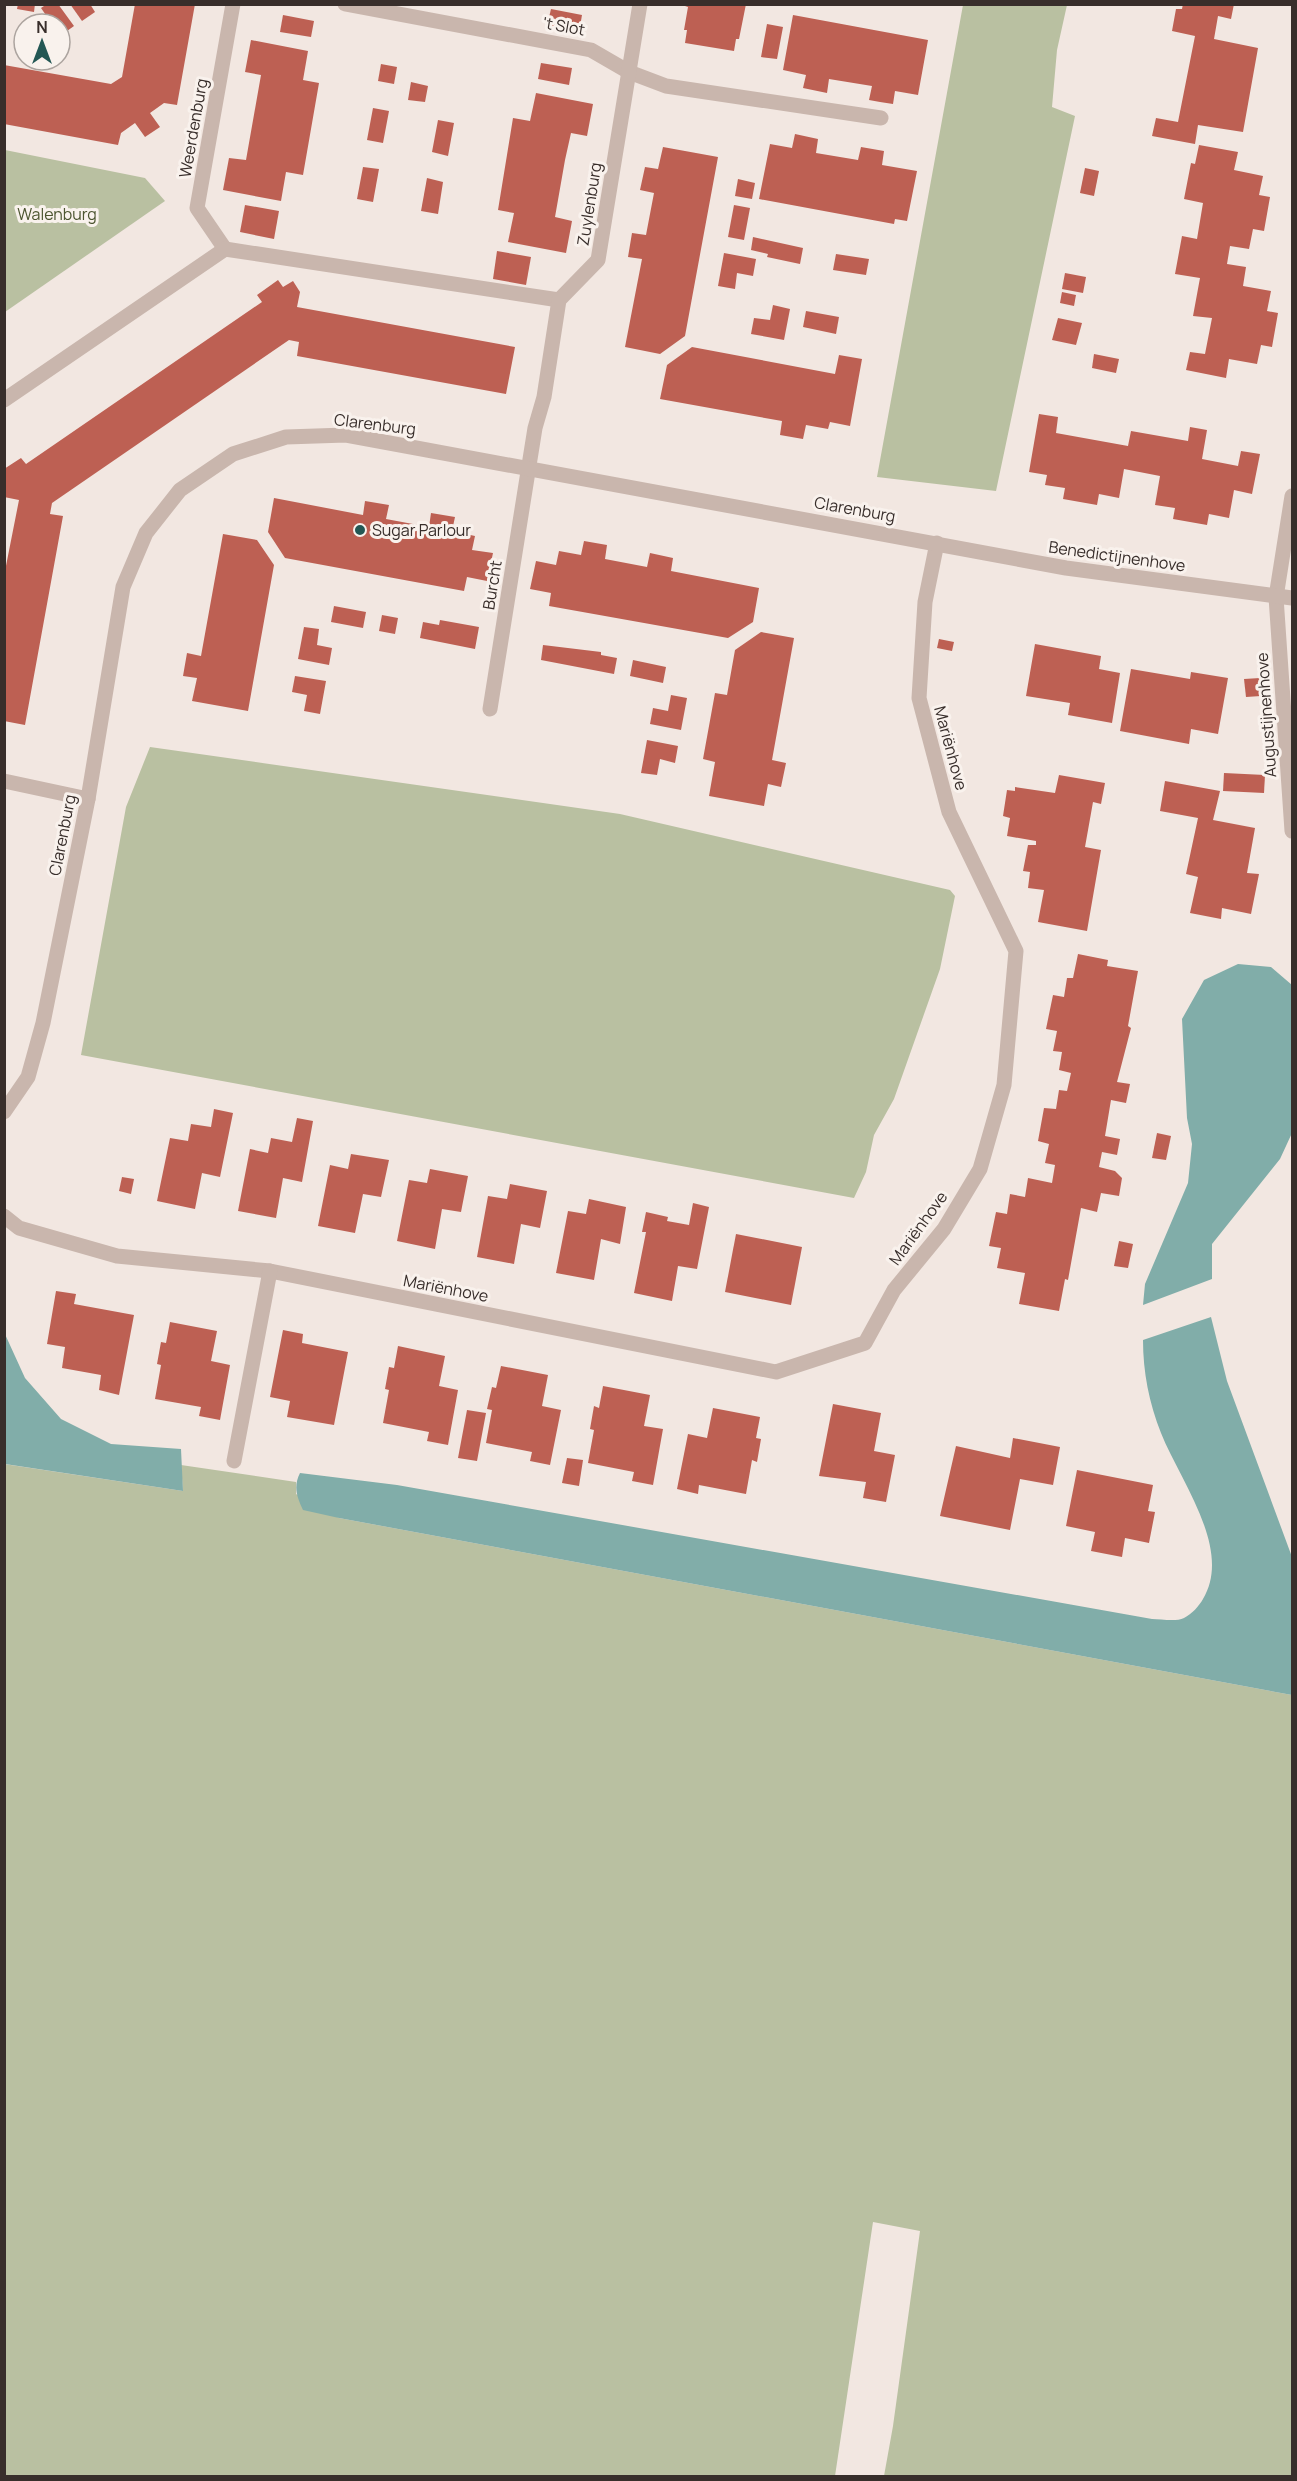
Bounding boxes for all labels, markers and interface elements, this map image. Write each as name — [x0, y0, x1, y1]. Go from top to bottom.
street label: 't Slot — [541, 11, 587, 41]
north arrow — [12, 12, 72, 72]
text: N — [36, 16, 48, 38]
street label: Weerdenburg — [173, 77, 213, 179]
street label: Zuylenburg — [572, 161, 606, 247]
park label: Walenburg — [17, 203, 97, 225]
street label: Clarenburg — [333, 408, 417, 440]
street label: Clarenburg — [813, 491, 897, 527]
place label: Sugar Parlour — [372, 519, 471, 541]
marker: Sugar Parlour — [353, 523, 367, 537]
street label: Benedictijnenhove — [1047, 536, 1187, 576]
street label: Burcht — [477, 559, 507, 611]
street label: Augustijnenhove — [1251, 652, 1281, 778]
street label: Mariënhove — [929, 703, 973, 793]
street label: Clarenburg — [43, 793, 81, 877]
street label: Mariënhove — [884, 1187, 952, 1269]
street label: Mariënhove — [402, 1269, 490, 1307]

